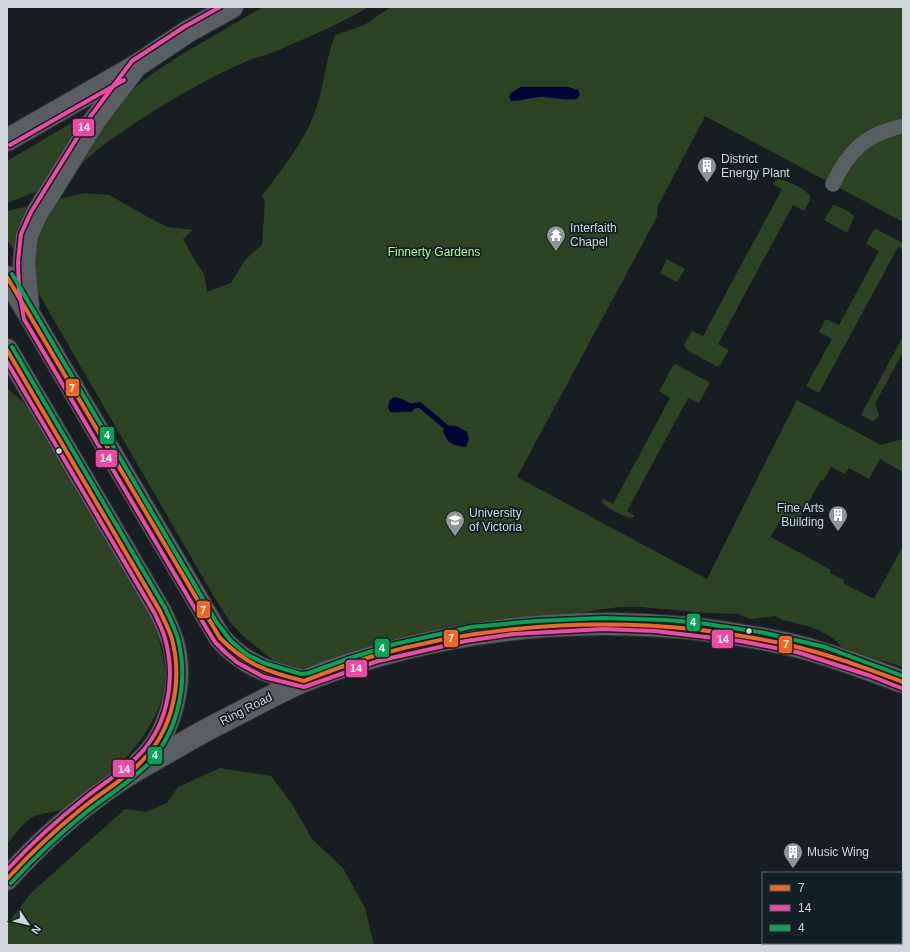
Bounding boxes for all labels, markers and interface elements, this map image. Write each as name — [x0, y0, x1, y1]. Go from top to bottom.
line badge: 14 — [72, 118, 95, 137]
text: 14 — [78, 121, 91, 133]
place label: District Energy Plant — [721, 152, 790, 180]
building icon: District Energy Plant — [696, 155, 718, 183]
place label: Interfaith Chapel — [570, 221, 617, 249]
temple icon: Interfaith Chapel — [545, 224, 567, 252]
park label: Finnerty Gardens — [388, 245, 480, 259]
line badge: 7 — [65, 378, 80, 397]
text: 7 — [69, 382, 75, 394]
line badge: 4 — [99, 426, 115, 445]
text: 4 — [104, 429, 111, 441]
unlabelled marker — [54, 446, 64, 456]
line badge: 14 — [95, 449, 118, 468]
text: 14 — [100, 452, 113, 464]
place label: Fine Arts Building — [777, 501, 824, 529]
building icon: Fine Arts Building — [827, 504, 849, 532]
place label: University of Victoria — [469, 506, 522, 534]
school or university icon: University of Victoria — [444, 509, 466, 537]
line badge: 7 — [196, 600, 211, 619]
text: 7 — [200, 604, 206, 616]
line badge: 4 — [686, 613, 701, 632]
text: 4 — [690, 616, 697, 628]
unlabelled marker — [744, 626, 754, 636]
line badge: 7 — [443, 629, 459, 648]
line badge: 14 — [711, 629, 734, 649]
text: 7 — [448, 632, 454, 644]
text: 14 — [717, 633, 730, 645]
line badge: 7 — [778, 635, 793, 654]
line badge: 4 — [374, 638, 390, 658]
text: 7 — [783, 638, 789, 650]
text: 4 — [379, 642, 386, 654]
line badge: 14 — [345, 659, 368, 678]
text: 14 — [350, 662, 363, 674]
street label: Ring Road — [218, 690, 274, 728]
line badge: 4 — [147, 746, 163, 765]
text: 4 — [152, 749, 159, 761]
line badge: 14 — [112, 759, 135, 778]
text: 14 — [118, 763, 131, 775]
building icon: Music Wing — [782, 841, 804, 869]
place label: Music Wing — [807, 845, 869, 859]
legend — [762, 872, 902, 944]
text: 7 — [798, 881, 805, 895]
text: 14 — [798, 901, 812, 915]
north arrow — [8, 904, 48, 944]
text: 4 — [798, 921, 805, 935]
text: N — [29, 923, 43, 936]

